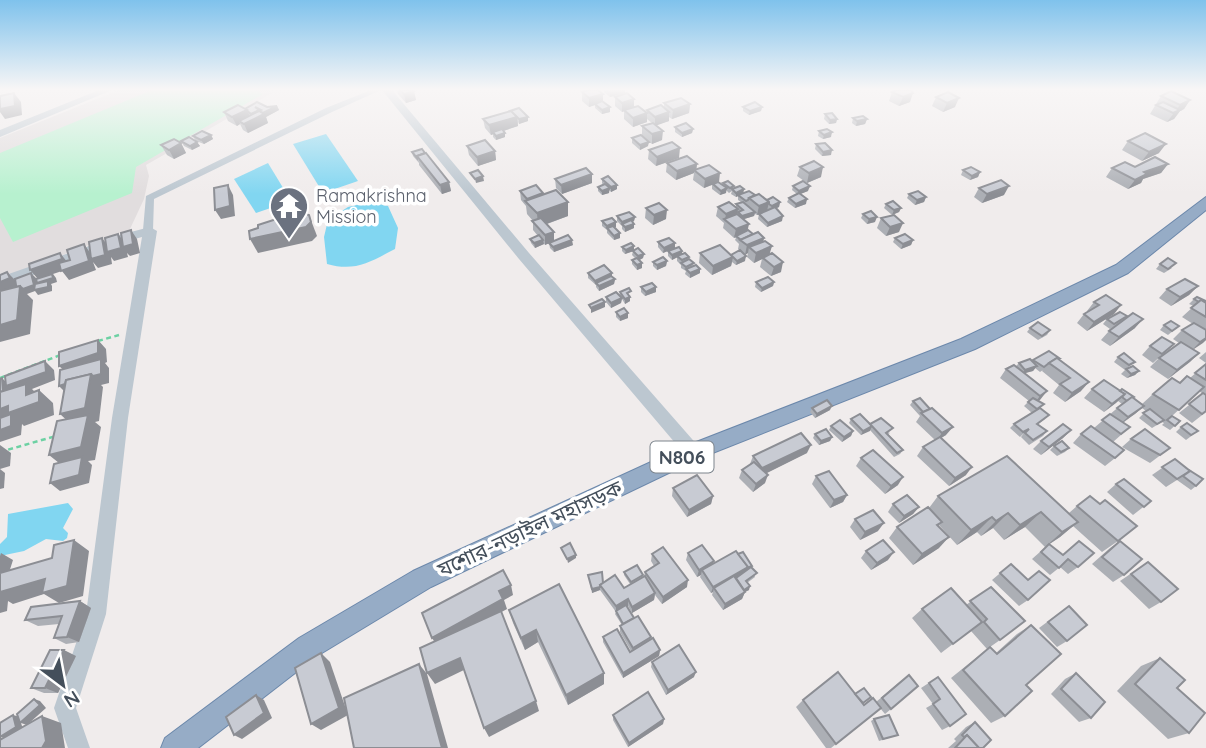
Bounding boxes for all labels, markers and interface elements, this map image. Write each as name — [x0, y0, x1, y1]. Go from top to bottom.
place label: Ramakrishna Mission — [316, 184, 427, 228]
temple icon: Ramakrishna Mission — [268, 185, 310, 240]
road number: N806 — [650, 442, 714, 472]
street label: যশোর-নড়াইল মহাসড়ক — [432, 473, 627, 583]
north arrow — [28, 650, 98, 720]
text: N — [60, 686, 84, 713]

